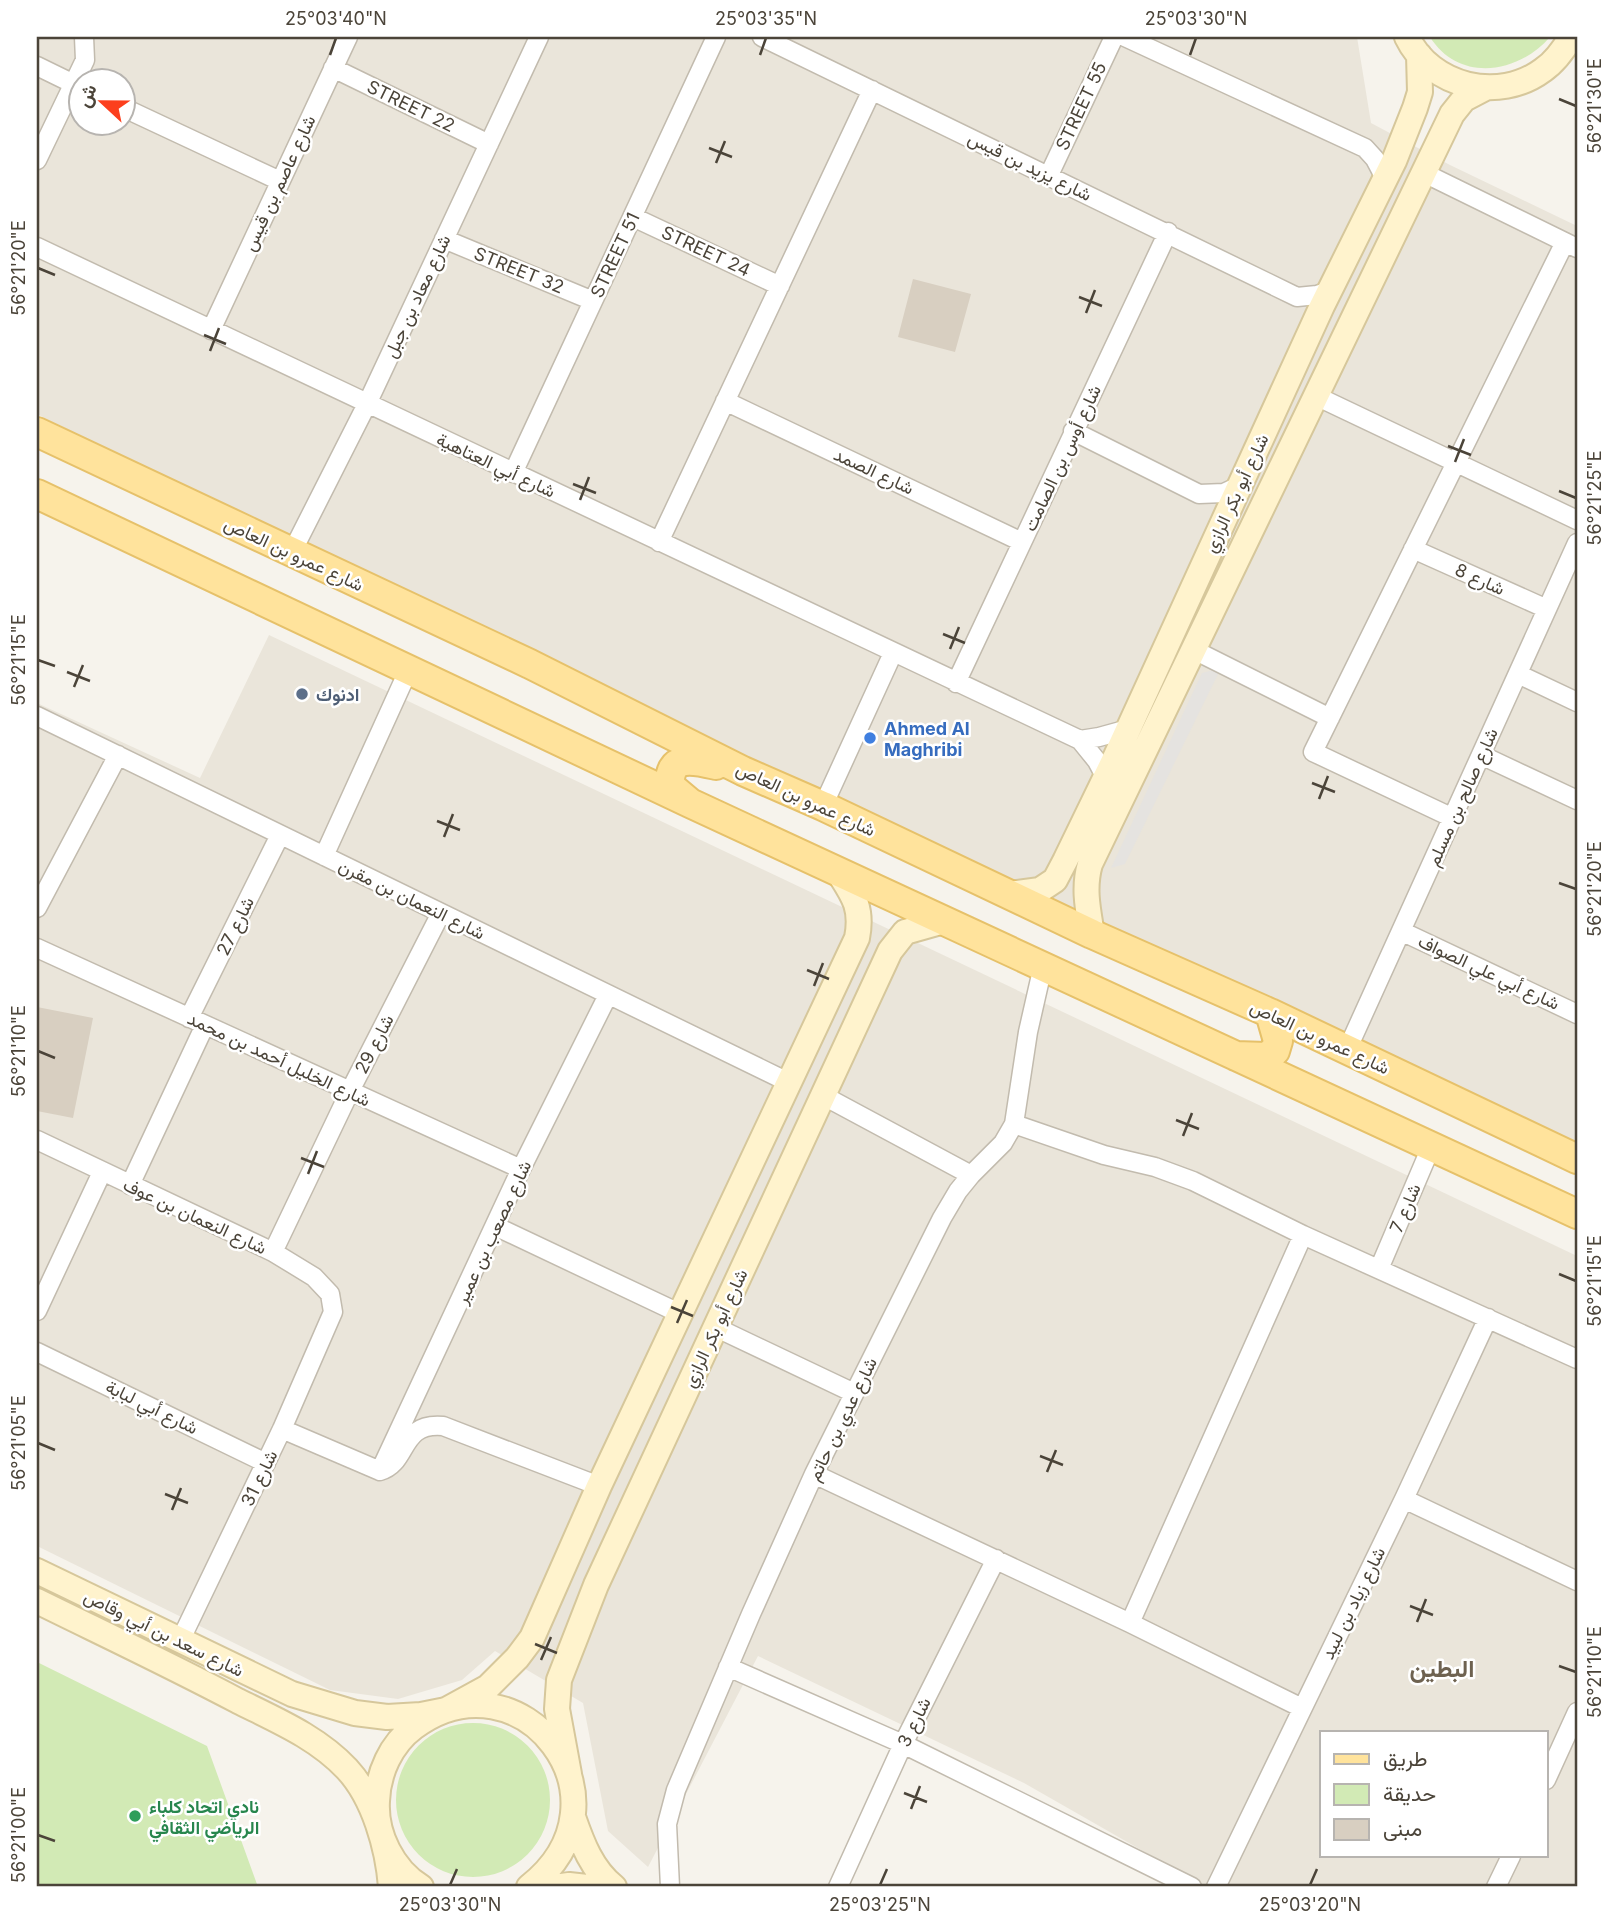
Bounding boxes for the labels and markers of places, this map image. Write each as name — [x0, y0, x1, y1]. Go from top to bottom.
place label: ادنوك — [316, 684, 359, 706]
marker: ادنوك — [294, 686, 310, 702]
place label: Ahmed Al Maghribi — [884, 718, 970, 760]
marker: Ahmed Al Maghribi — [862, 730, 878, 746]
place label: نادي اتحاد كلباء الرياضي الثقافي — [149, 1796, 259, 1843]
marker: نادي اتحاد كلباء الرياضي الثقافي — [127, 1808, 143, 1824]

